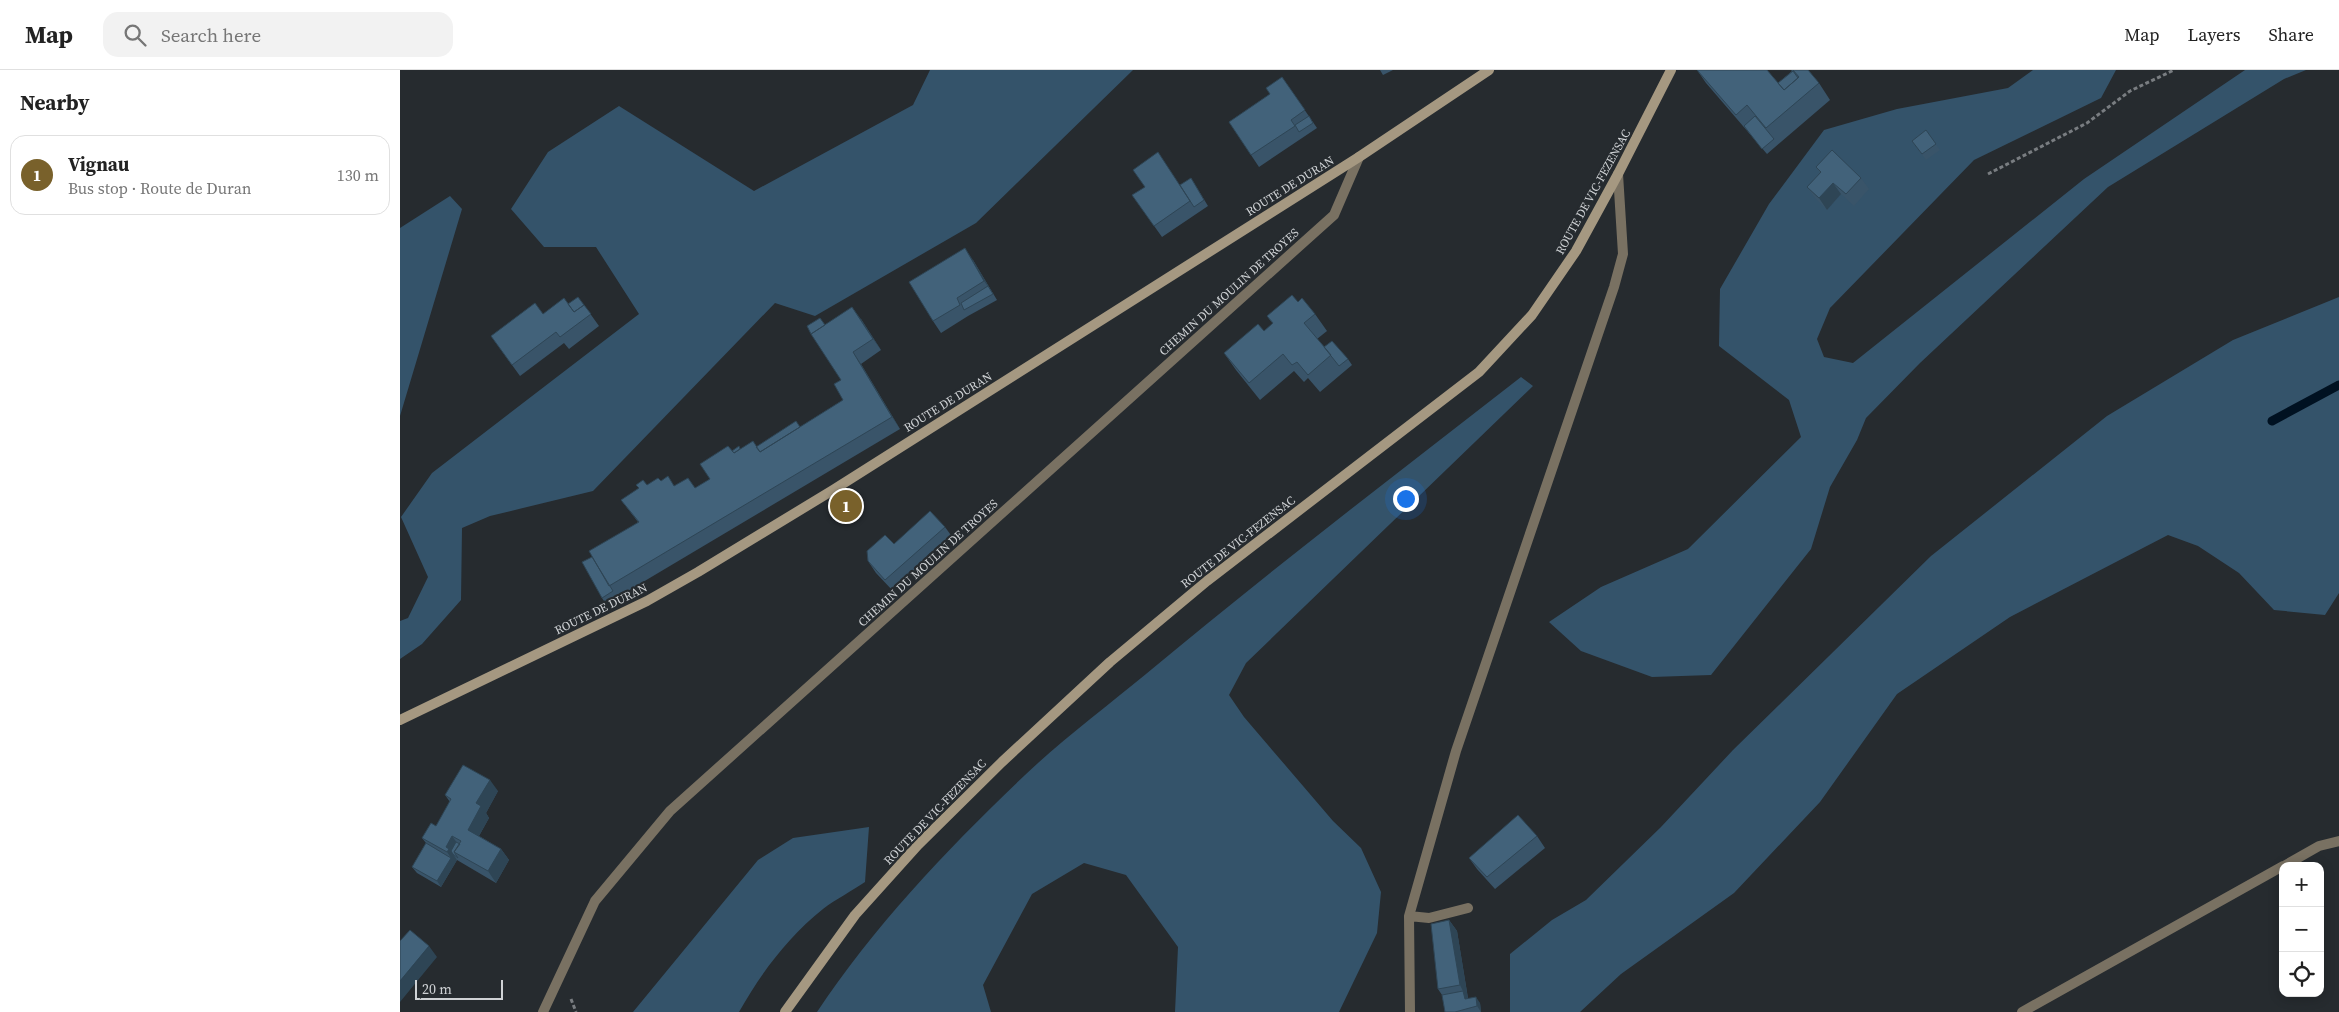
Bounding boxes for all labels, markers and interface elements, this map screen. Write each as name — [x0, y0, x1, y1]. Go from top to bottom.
search box — [103, 12, 453, 57]
text: Map — [25, 18, 73, 51]
icon: search — [121, 21, 149, 49]
text: Search here — [161, 22, 261, 48]
text: Map — [2124, 22, 2159, 47]
text: Layers — [2187, 22, 2240, 47]
text: Share — [2268, 22, 2314, 47]
text: Nearby — [20, 88, 90, 117]
street label: ROUTE DE VIC-FEZENSAC — [1552, 126, 1634, 257]
text: Vignau — [68, 151, 129, 177]
street label: ROUTE DE DURAN — [1243, 152, 1337, 220]
text: 1 — [33, 164, 41, 186]
text: 130 m — [337, 164, 379, 186]
text: Bus stop · Route de Duran — [68, 177, 251, 199]
street label: CHEMIN DU MOULIN DE TROYES — [1156, 225, 1302, 359]
street label: ROUTE DE DURAN — [901, 368, 995, 436]
your location — [1393, 486, 1419, 512]
pin: 1 — [830, 487, 862, 525]
street label: ROUTE DE VIC-FEZENSAC — [1178, 492, 1299, 592]
street label: CHEMIN DU MOULIN DE TROYES — [855, 496, 1001, 630]
street label: ROUTE DE DURAN — [552, 580, 650, 638]
street label: ROUTE DE VIC-FEZENSAC — [880, 756, 990, 868]
map controls — [2279, 862, 2324, 997]
button: + — [2279, 862, 2324, 907]
button: − — [2279, 907, 2324, 952]
button: locate — [2279, 952, 2324, 997]
scale bar — [415, 977, 502, 1000]
text: 20 m — [422, 979, 452, 999]

